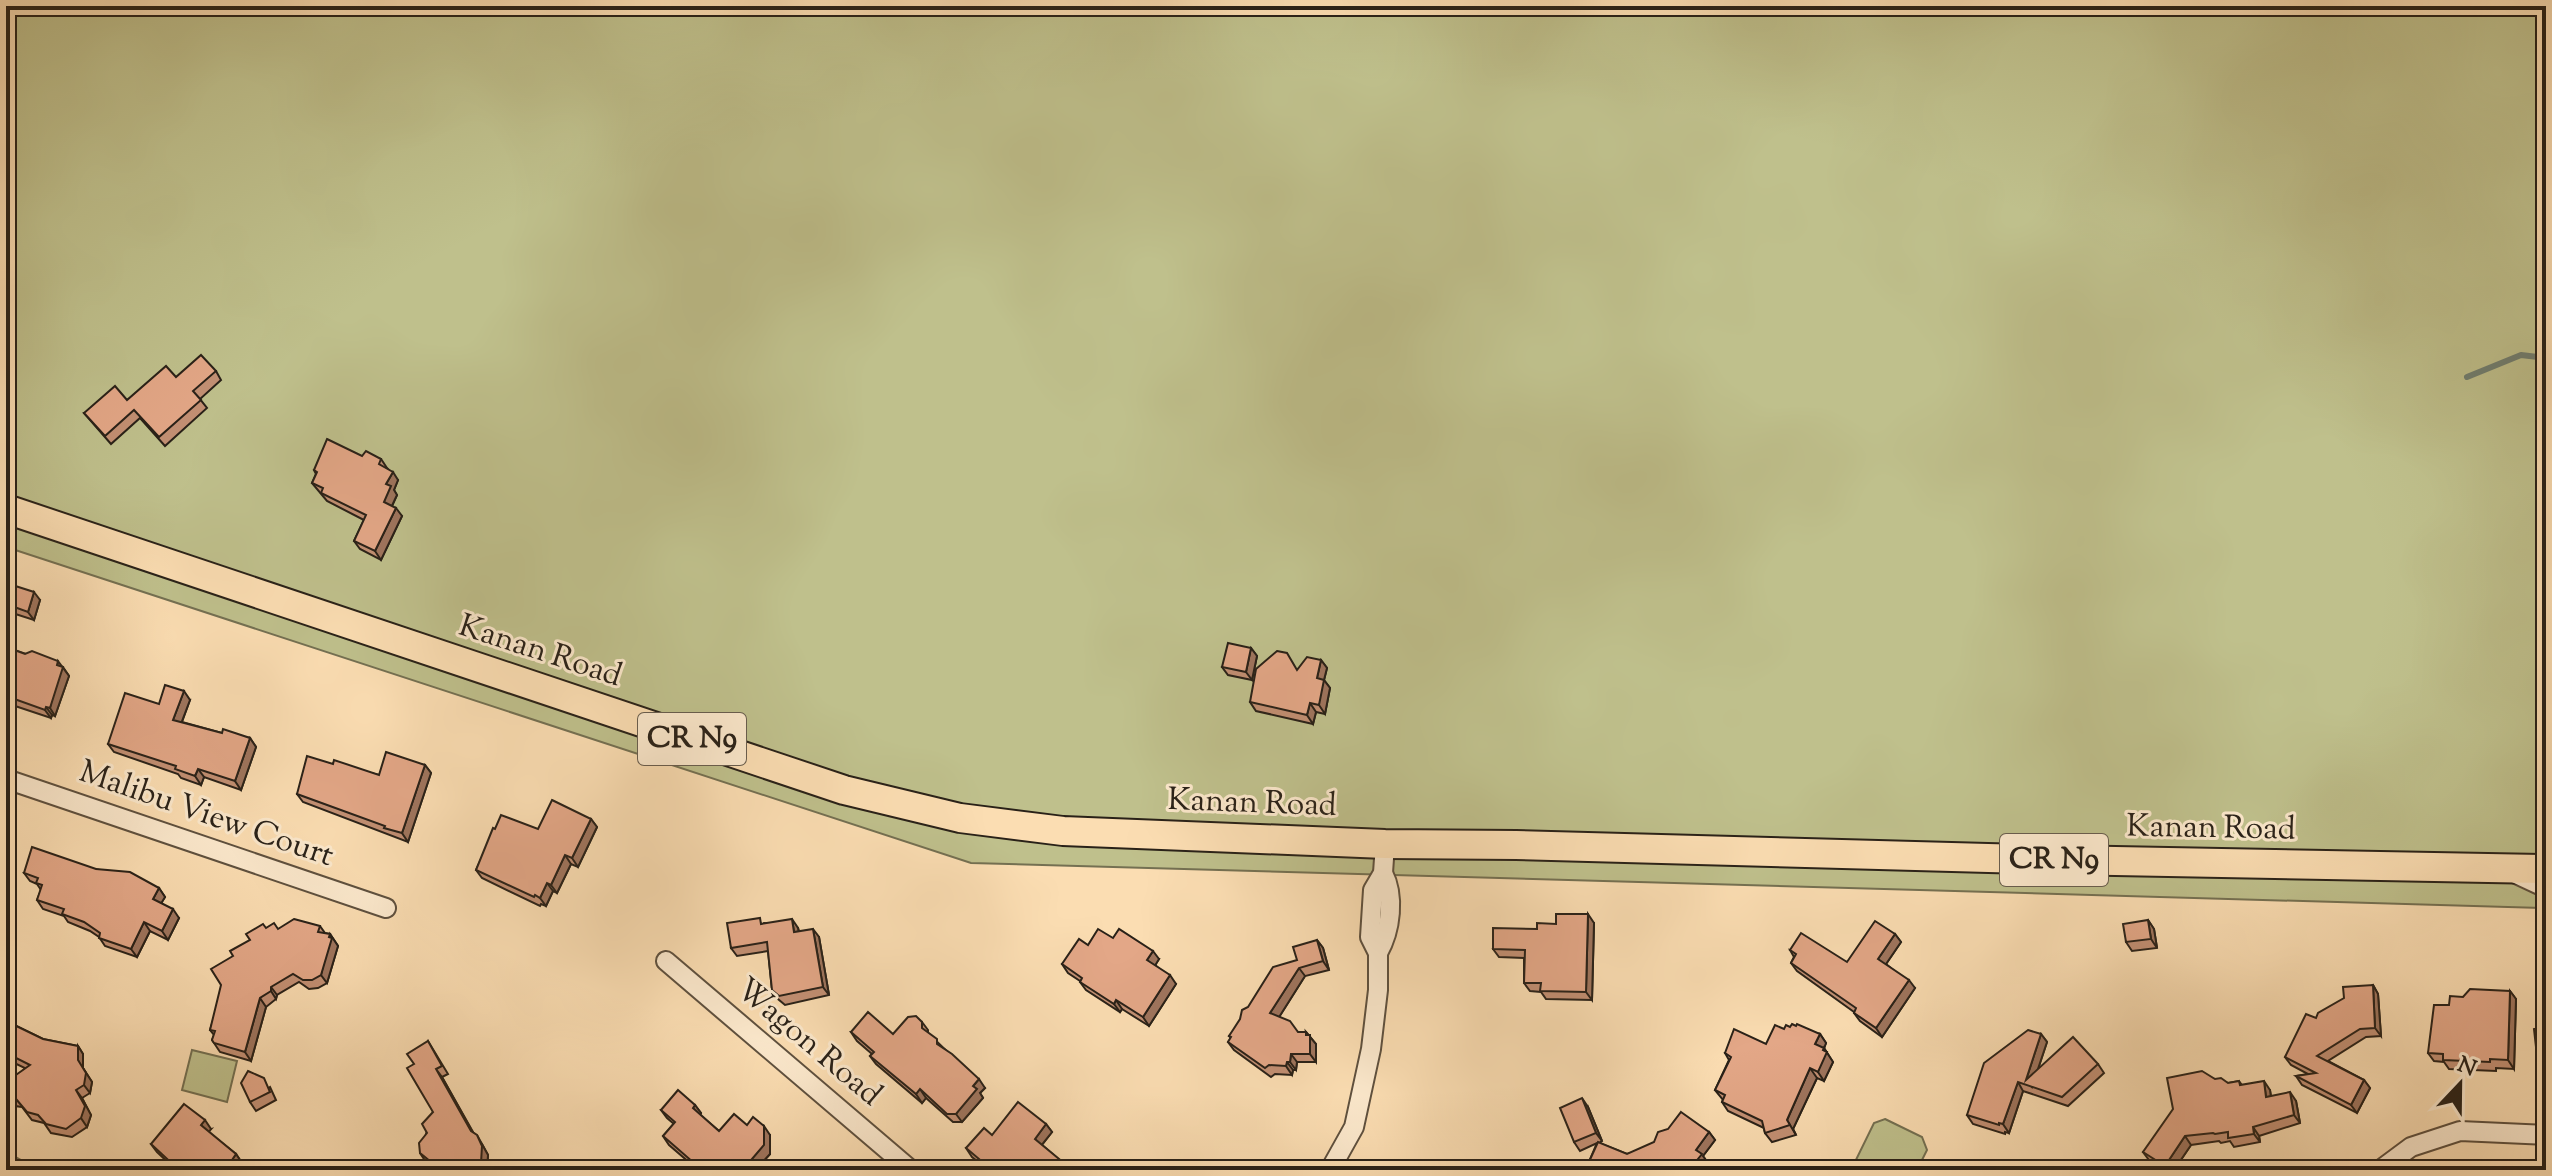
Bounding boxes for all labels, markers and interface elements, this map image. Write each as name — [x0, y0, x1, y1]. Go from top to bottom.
street label: Kanan Road — [452, 604, 628, 700]
road number: CR N9 — [638, 713, 746, 765]
street label: Malibu View Court — [73, 750, 339, 880]
street label: Kanan Road — [1167, 778, 1337, 830]
street label: Kanan Road — [2126, 805, 2296, 853]
road number: CR N9 — [2000, 834, 2108, 886]
street label: Wagon Road — [725, 968, 891, 1118]
north arrow — [2420, 1044, 2500, 1124]
text: N — [2452, 1050, 2481, 1087]

